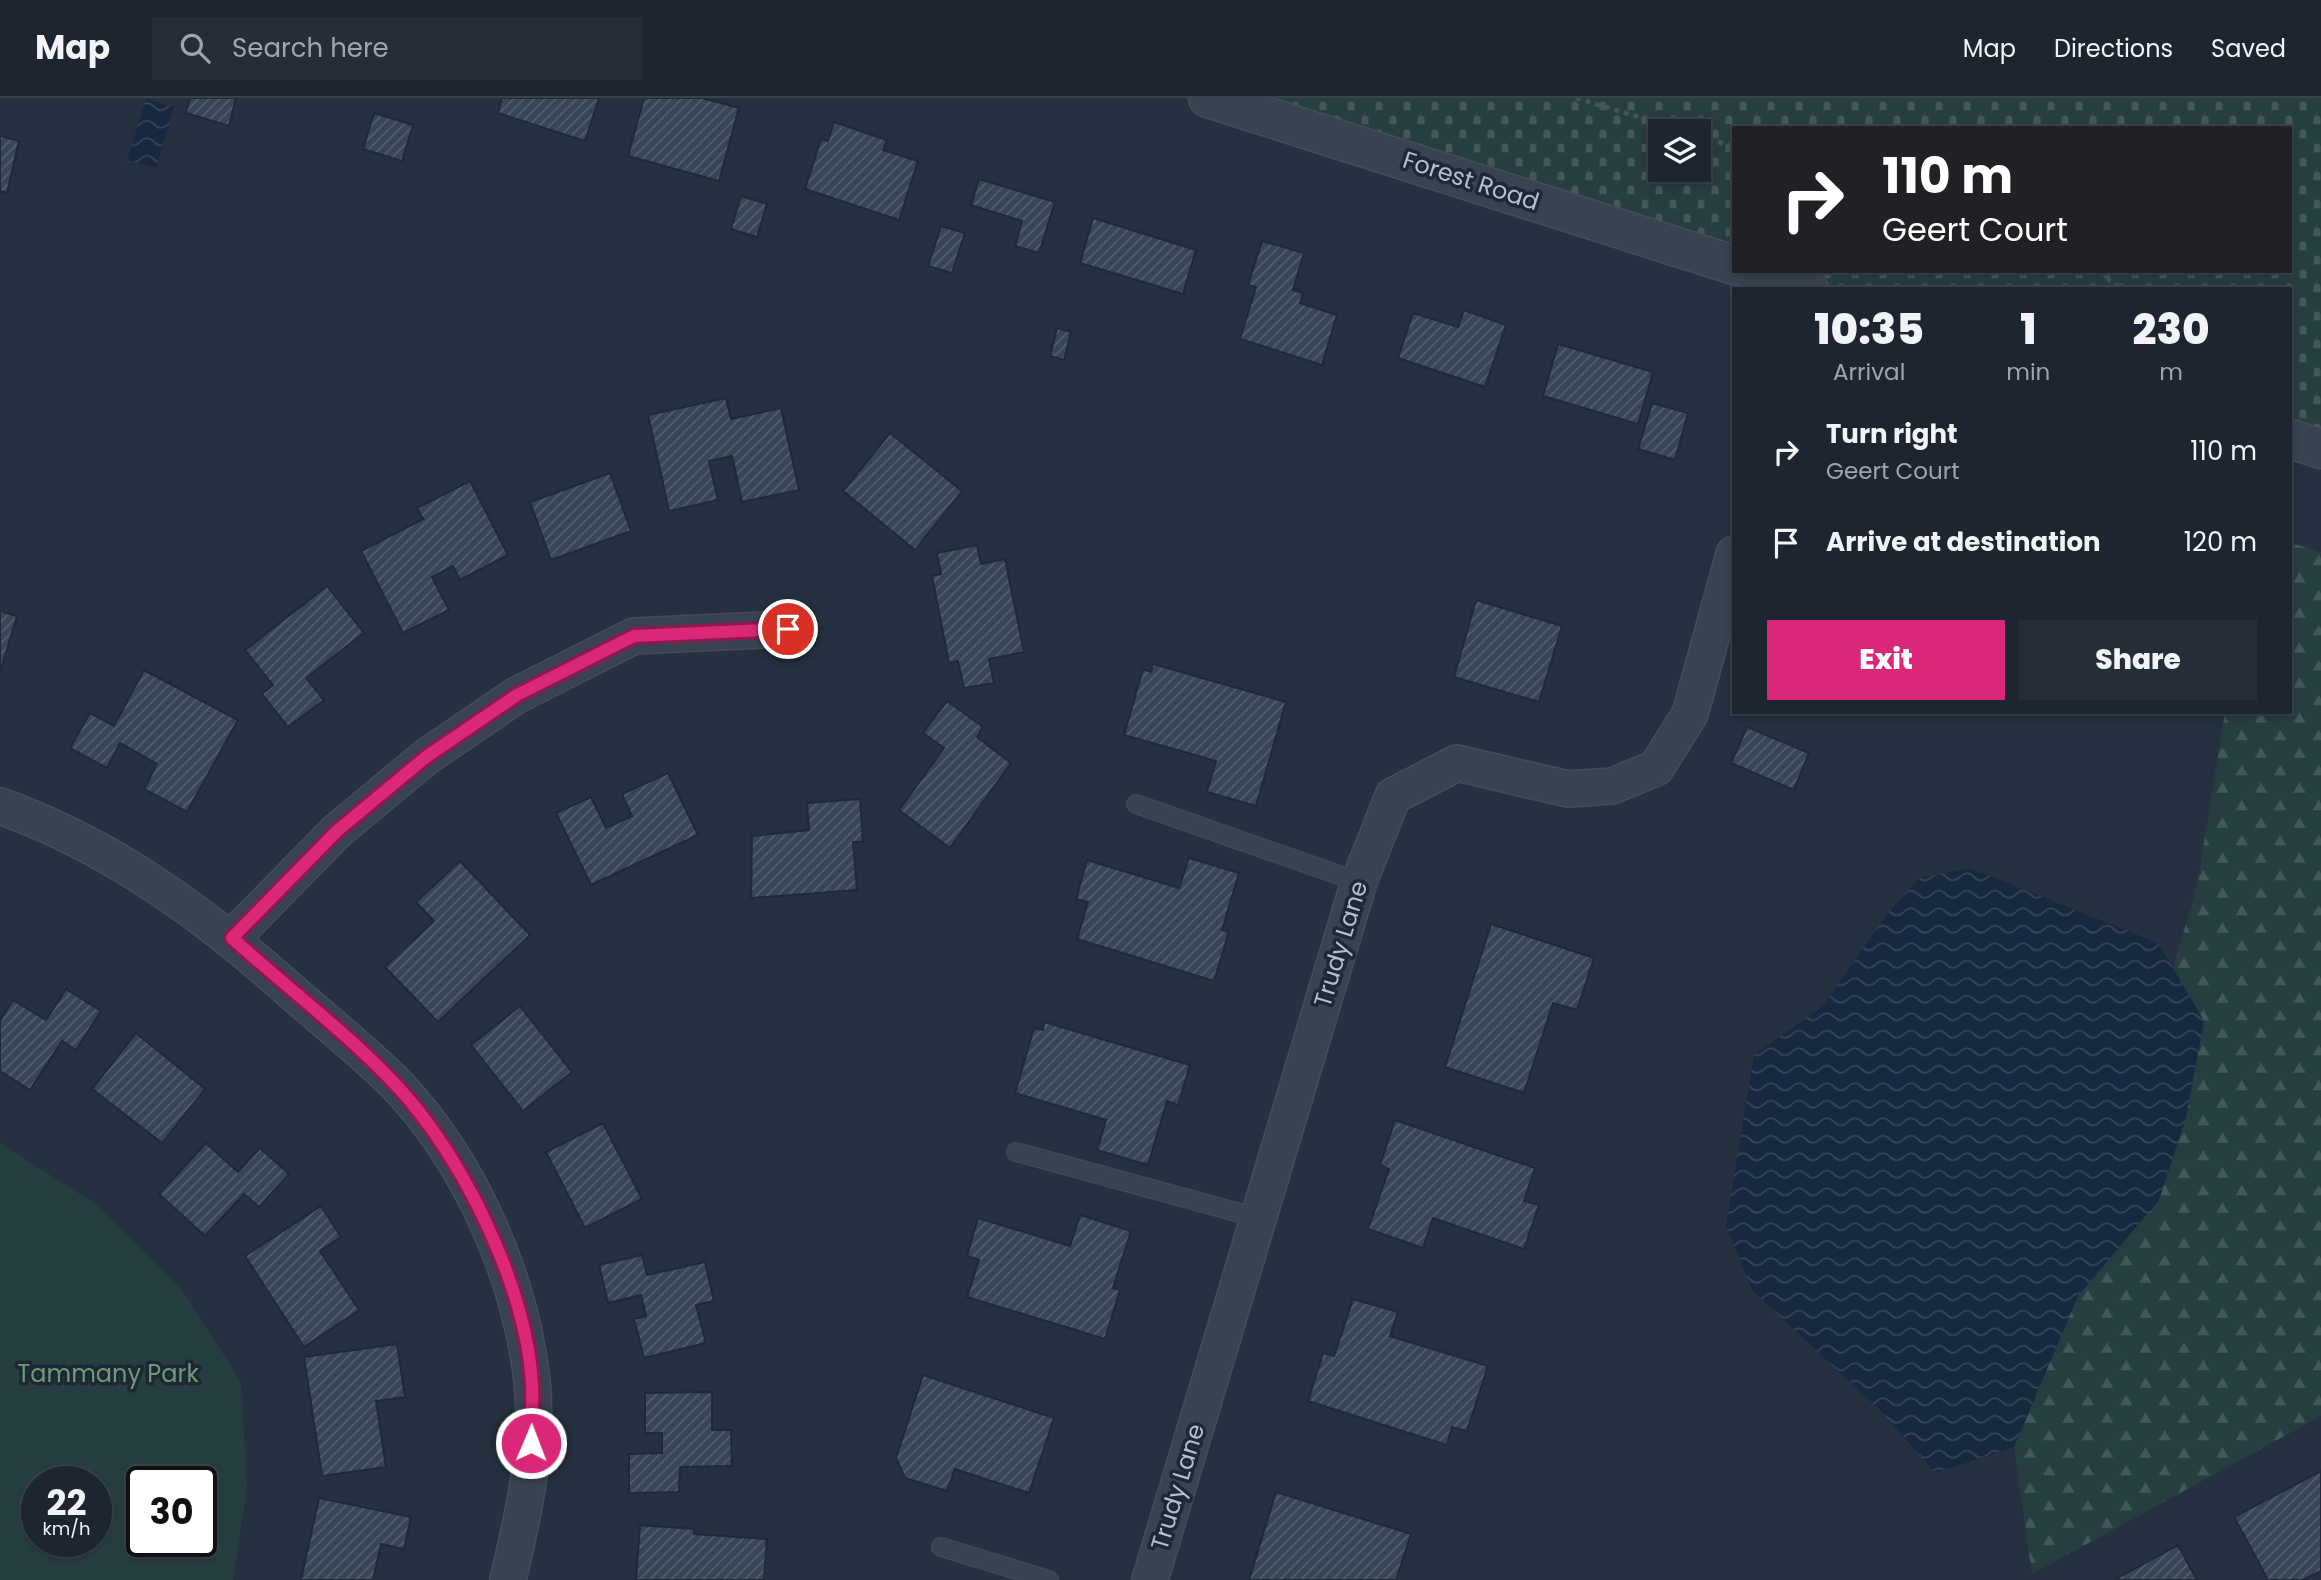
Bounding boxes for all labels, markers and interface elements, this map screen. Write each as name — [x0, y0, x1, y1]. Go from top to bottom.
search box — [152, 17, 642, 80]
text: Map — [35, 24, 110, 71]
icon: search — [176, 29, 214, 67]
text: Search here — [232, 30, 389, 66]
text: Map — [1963, 32, 2016, 65]
text: Directions — [2054, 32, 2173, 65]
text: Saved — [2211, 32, 2286, 65]
map controls — [1648, 119, 1711, 182]
button: layers — [1648, 119, 1711, 182]
text: 110 m — [1882, 142, 2013, 210]
street label: Forest Road — [1399, 143, 1543, 218]
icon: right — [1767, 154, 1858, 245]
text: Geert Court — [1882, 207, 2068, 252]
text: 10:35 — [1814, 300, 1924, 359]
text: 1 — [2020, 300, 2036, 359]
text: 230 — [2133, 300, 2210, 359]
text: Arrival — [1833, 356, 1905, 388]
text: min — [2006, 356, 2050, 388]
text: m — [2159, 356, 2183, 388]
text: Turn right — [1826, 416, 1958, 452]
icon: right — [1767, 433, 1805, 471]
text: 110 m — [2190, 433, 2257, 469]
text: Geert Court — [1826, 455, 1960, 487]
icon: arrive — [1767, 524, 1805, 562]
text: Arrive at destination — [1826, 524, 2101, 560]
text: 120 m — [2184, 524, 2257, 560]
pin — [758, 599, 818, 659]
icon: arrive — [769, 610, 807, 648]
button: Exit — [1767, 620, 2005, 700]
button: Share — [2019, 620, 2257, 700]
street label: Trudy Lane — [1306, 877, 1375, 1011]
park label: Tammany Park — [17, 1357, 199, 1390]
position arrow — [494, 1406, 568, 1480]
street label: Trudy Lane — [1143, 1420, 1212, 1554]
speed limit sign: 30 — [126, 1466, 217, 1557]
text: 22 — [47, 1478, 86, 1527]
text: km/h — [43, 1516, 90, 1541]

